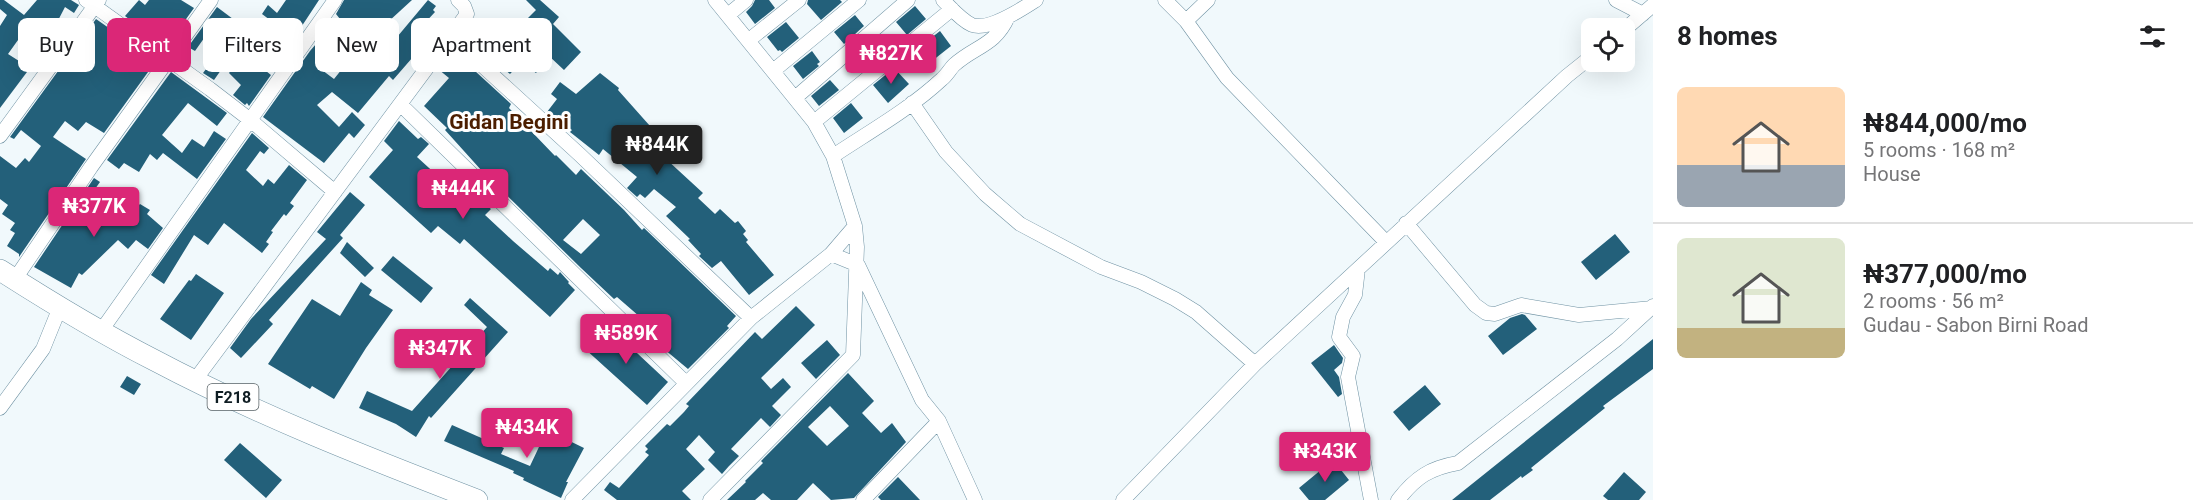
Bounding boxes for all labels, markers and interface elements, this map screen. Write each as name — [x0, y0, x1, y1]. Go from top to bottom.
chip: Buy — [18, 18, 95, 72]
chip: Rent — [107, 18, 191, 72]
chip: Filters — [203, 18, 303, 72]
chip: New — [315, 18, 399, 72]
chip: Apartment — [411, 18, 552, 72]
map controls — [1581, 18, 1635, 72]
button: locate — [1581, 18, 1635, 72]
icon: filters — [2136, 20, 2169, 53]
text: 8 homes — [1677, 21, 1778, 51]
pin: ₦827K — [849, 34, 933, 85]
text: ₦827K — [859, 41, 923, 65]
text: ₦844,000/mo — [1863, 108, 2027, 138]
district label: Gidan Begini — [449, 110, 569, 134]
icon: home — [1725, 111, 1797, 183]
pin: ₦844K — [615, 125, 699, 176]
text: ₦844K — [625, 132, 689, 156]
text: 5 rooms · 168 m² — [1863, 138, 2015, 162]
text: House — [1863, 162, 1921, 186]
pin: ₦444K — [421, 169, 505, 220]
text: ₦444K — [431, 176, 495, 200]
pin: ₦377K — [52, 187, 136, 238]
text: ₦377K — [62, 194, 126, 218]
text: ₦377,000/mo — [1863, 259, 2027, 289]
icon: home — [1725, 262, 1797, 334]
text: 2 rooms · 56 m² — [1863, 289, 2004, 313]
text: Gudau - Sabon Birni Road — [1863, 313, 2089, 337]
pin: ₦589K — [584, 314, 668, 365]
text: ₦589K — [594, 321, 658, 345]
pin: ₦347K — [398, 329, 482, 380]
text: ₦347K — [408, 336, 472, 360]
road number: F218 — [208, 384, 258, 410]
pin: ₦434K — [485, 408, 569, 459]
text: ₦434K — [495, 415, 559, 439]
pin: ₦343K — [1283, 432, 1367, 483]
text: ₦343K — [1293, 439, 1357, 463]

